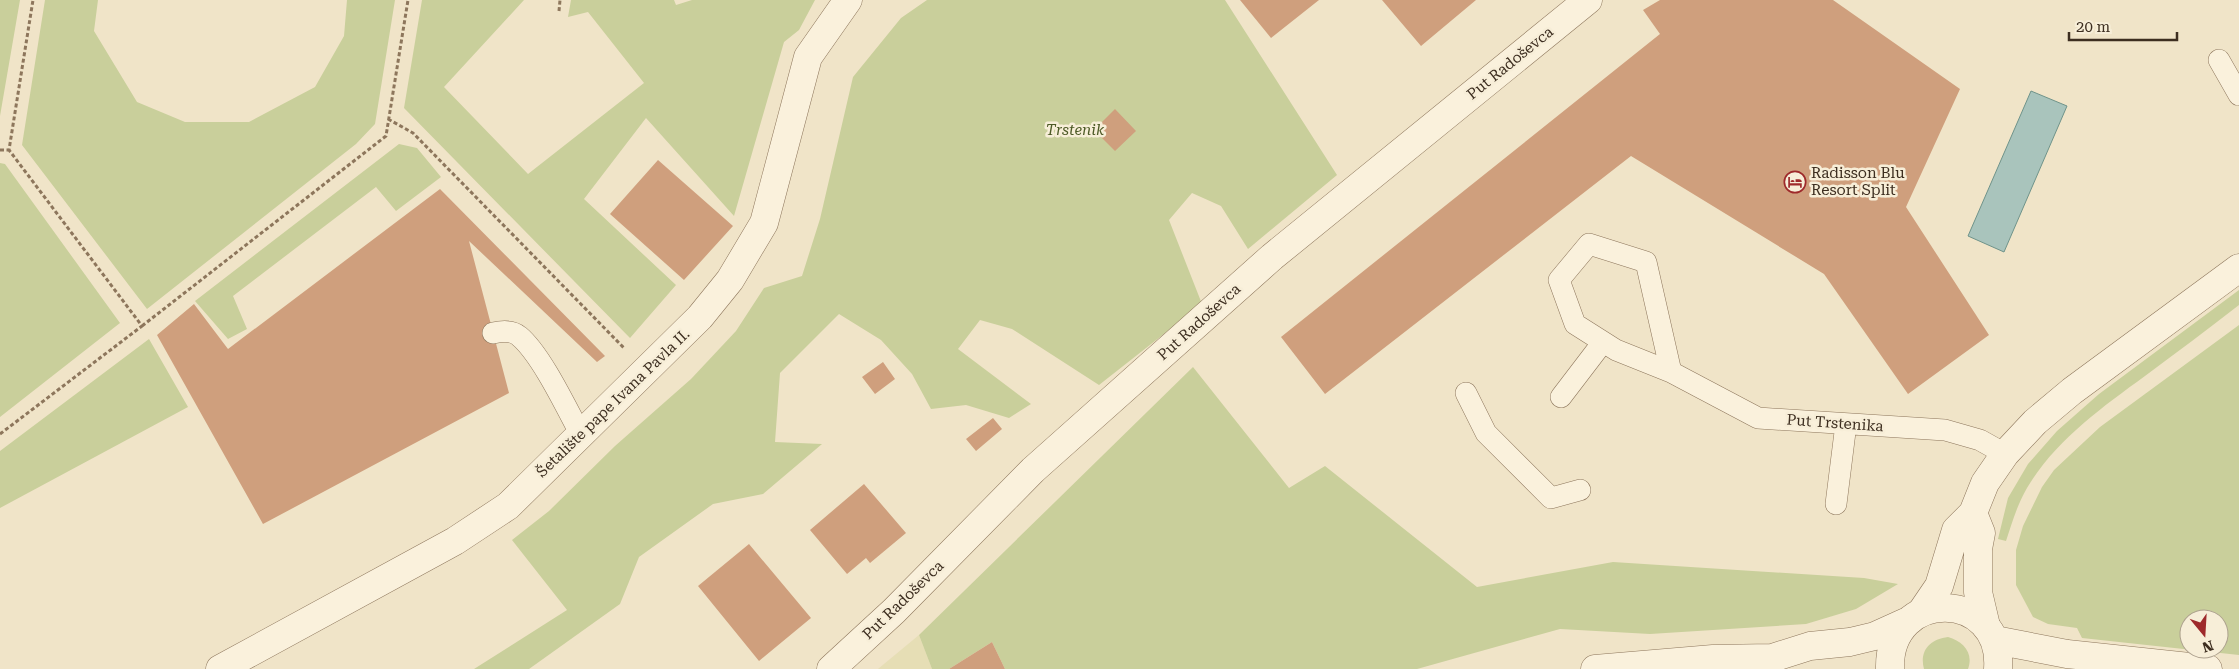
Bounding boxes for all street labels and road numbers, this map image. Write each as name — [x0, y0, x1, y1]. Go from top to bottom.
street label: Put Radoševca — [1463, 23, 1557, 103]
street label: Put Radoševca — [1154, 280, 1244, 364]
street label: Šetalište pape Ivana Pavla II. — [533, 325, 693, 481]
street label: Put Trstenika — [1786, 411, 1884, 435]
street label: Put Radoševca — [859, 557, 947, 643]

